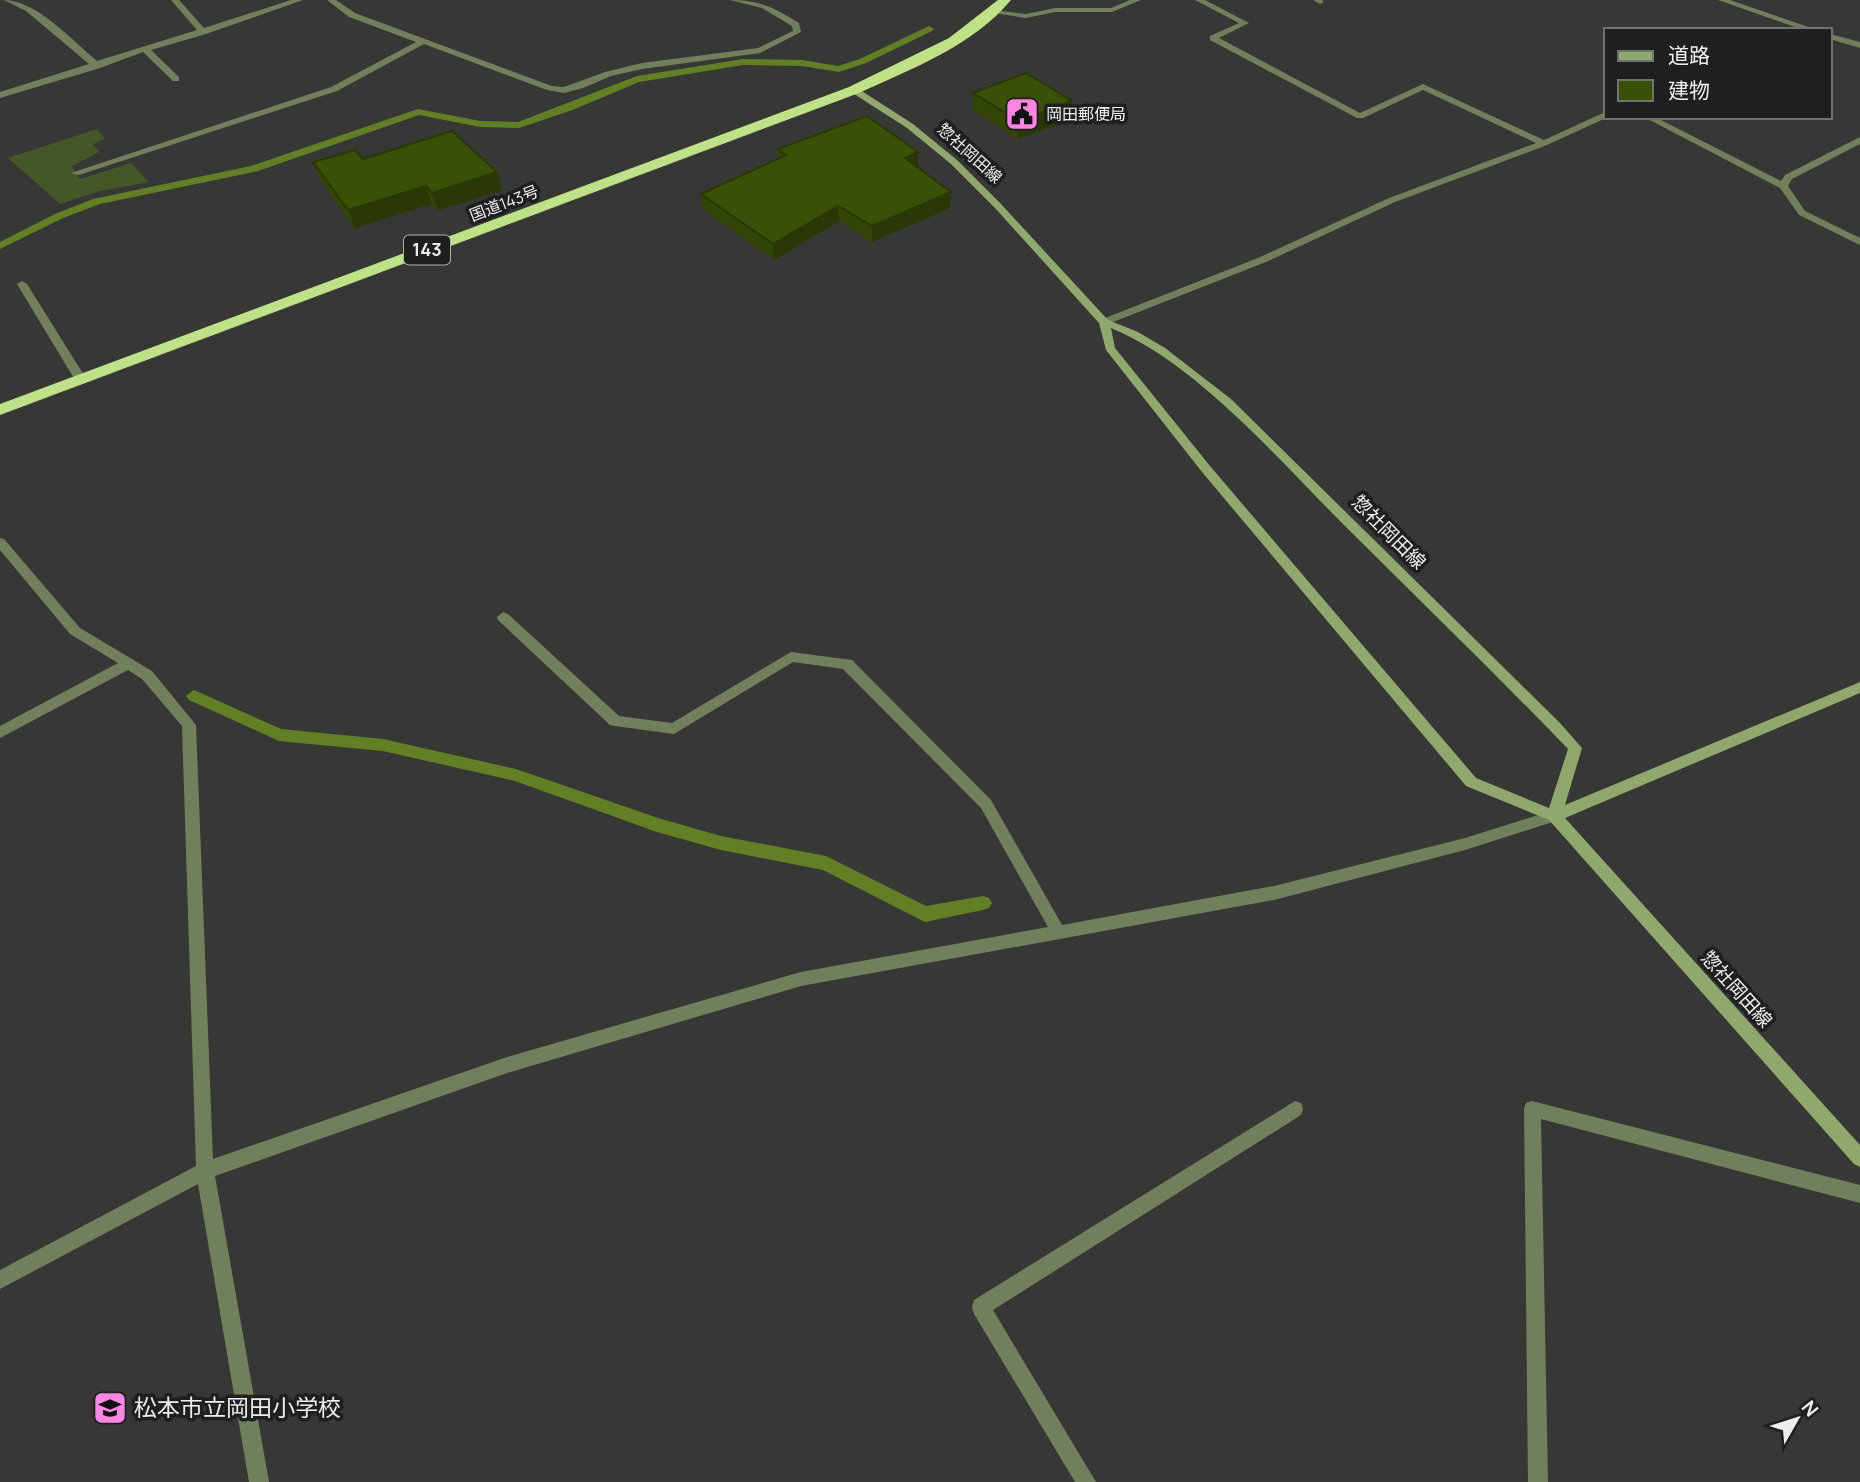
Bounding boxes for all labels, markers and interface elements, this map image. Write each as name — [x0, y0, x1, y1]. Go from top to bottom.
legend — [1604, 28, 1832, 119]
text: 道路 — [1668, 41, 1710, 69]
text: 建物 — [1668, 76, 1710, 104]
public building icon: 岡田郵便局 — [1003, 95, 1041, 133]
place label: 岡田郵便局 — [1046, 103, 1126, 125]
street label: 惣社岡田線 — [933, 118, 1007, 188]
street label: 国道143号 — [466, 180, 542, 226]
road number: 143 — [404, 236, 450, 264]
street label: 惣社岡田線 — [1346, 489, 1432, 575]
street label: 惣社岡田線 — [1696, 945, 1778, 1033]
north arrow — [1762, 1384, 1832, 1454]
school or university icon: 松本市立岡田小学校 — [91, 1389, 129, 1427]
place label: 松本市立岡田小学校 — [134, 1391, 341, 1423]
text: N — [1796, 1395, 1825, 1422]

